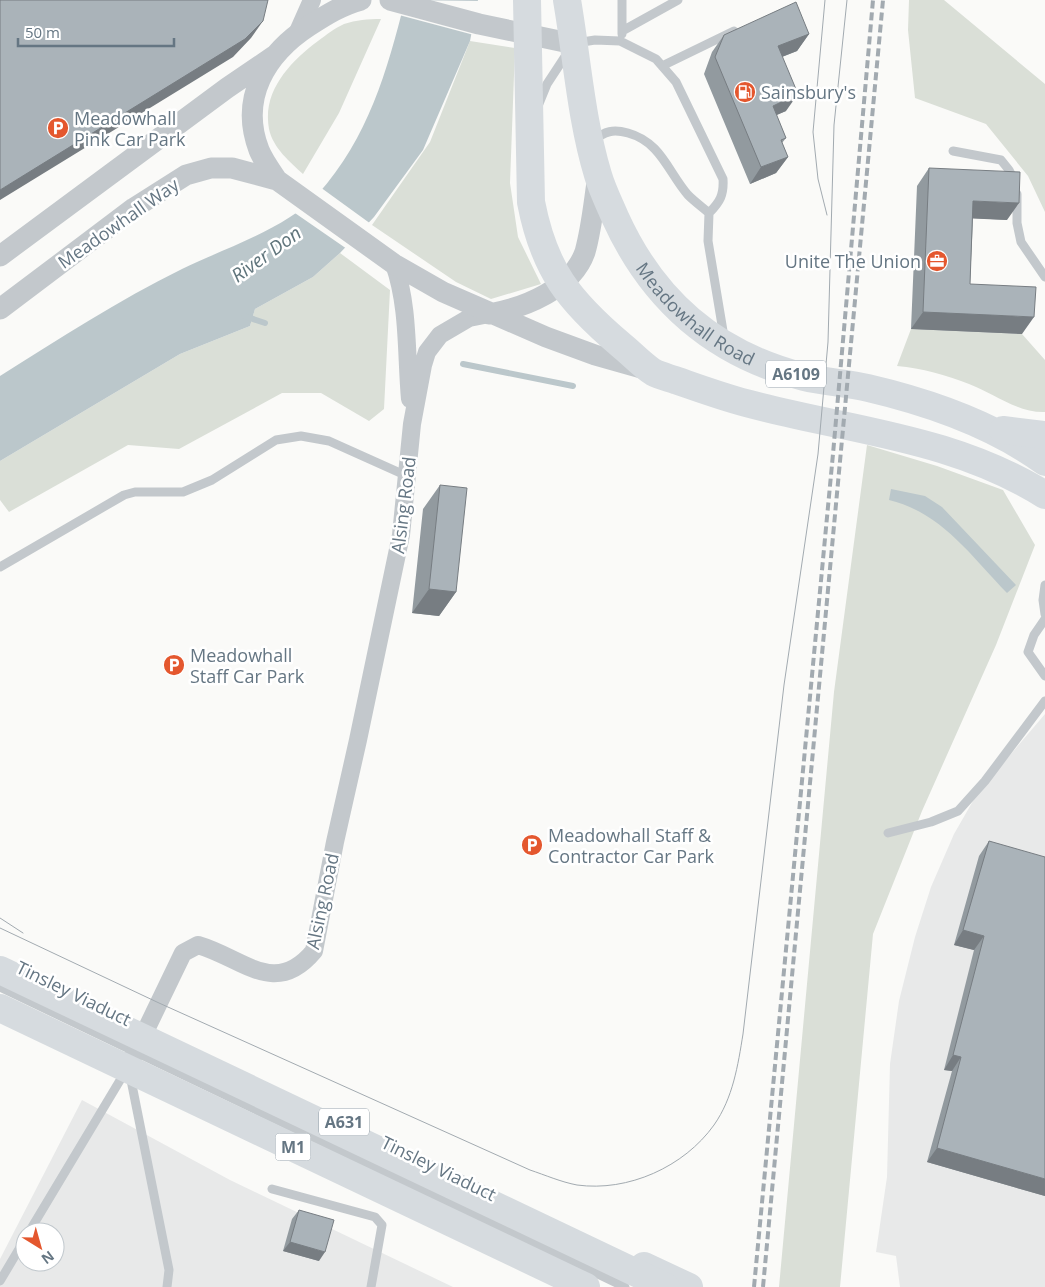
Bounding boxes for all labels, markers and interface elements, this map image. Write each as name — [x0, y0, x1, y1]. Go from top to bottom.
scale bar — [18, 15, 174, 47]
text: 50 m — [25, 22, 60, 42]
fuel station icon: Sainsbury's — [733, 80, 757, 104]
place label: Sainsbury's — [761, 80, 856, 104]
place label: Meadowhall Pink Car Park — [74, 106, 186, 151]
parking icon: Meadowhall Pink Car Park — [46, 116, 70, 140]
street label: Meadowhall Way — [53, 172, 184, 274]
water label: River Don — [226, 220, 306, 288]
place label: Unite The Union — [785, 249, 921, 273]
office icon: Unite The Union — [925, 249, 949, 273]
street label: Meadowhall Road — [631, 257, 759, 371]
road number: A6109 — [766, 360, 826, 388]
street label: Alsing Road — [385, 455, 421, 555]
place label: Meadowhall Staff Car Park — [190, 643, 305, 688]
parking icon: Meadowhall Staff Car Park — [162, 653, 186, 677]
place label: Meadowhall Staff & Contractor Car Park — [548, 823, 714, 868]
parking icon: Meadowhall Staff & Contractor Car Park — [520, 833, 544, 857]
street label: Alsing Road — [300, 851, 344, 951]
street label: Tinsley Viaduct — [13, 955, 135, 1031]
road number: A631 — [319, 1108, 369, 1136]
street label: Tinsley Viaduct — [378, 1130, 500, 1206]
road number: M1 — [276, 1134, 310, 1160]
north arrow — [15, 1222, 65, 1272]
text: N — [38, 1247, 58, 1269]

